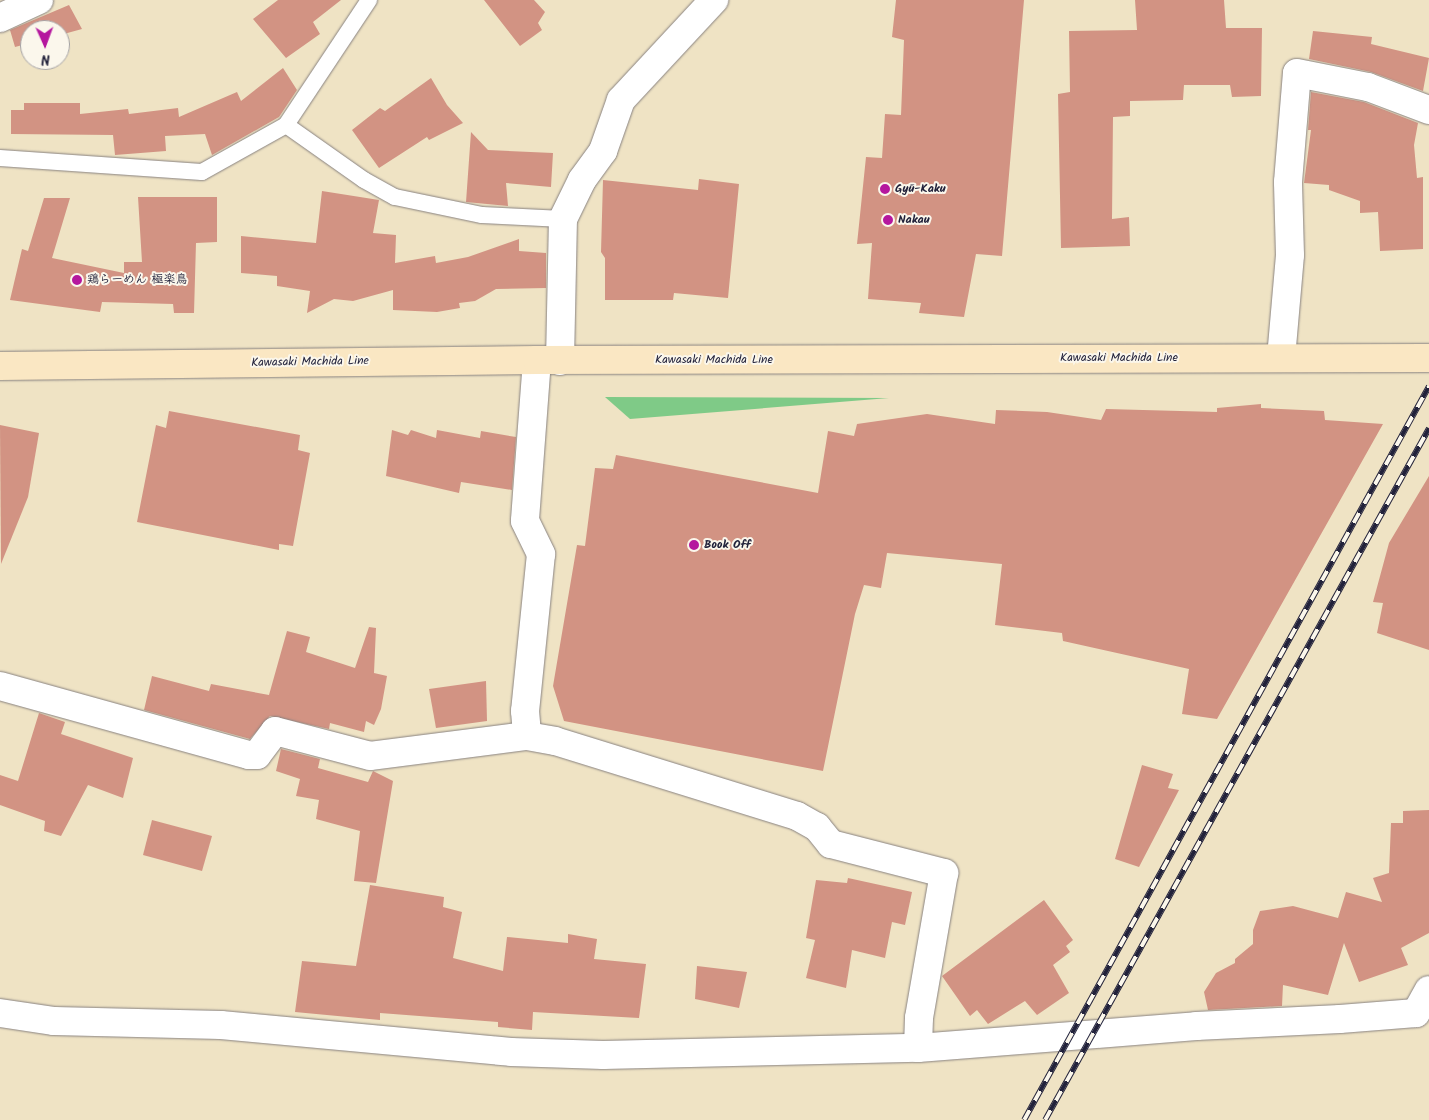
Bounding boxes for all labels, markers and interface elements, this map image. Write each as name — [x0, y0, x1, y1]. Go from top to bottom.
north arrow — [20, 20, 70, 70]
text: N — [41, 48, 50, 70]
place label: Gyū-Kaku — [895, 182, 946, 196]
marker: Gyū-Kaku — [879, 183, 891, 195]
place label: Nakau — [898, 213, 930, 227]
marker: Nakau — [882, 214, 894, 226]
place label: 鶏らーめん 極楽鳥 — [87, 273, 188, 287]
marker: 鶏らーめん 極楽鳥 — [71, 274, 83, 286]
street label: Kawasaki Machida Line — [1060, 351, 1178, 365]
street label: Kawasaki Machida Line — [655, 353, 773, 367]
street label: Kawasaki Machida Line — [251, 354, 369, 370]
place label: Book Off — [704, 538, 751, 552]
marker: Book Off — [688, 539, 700, 551]

